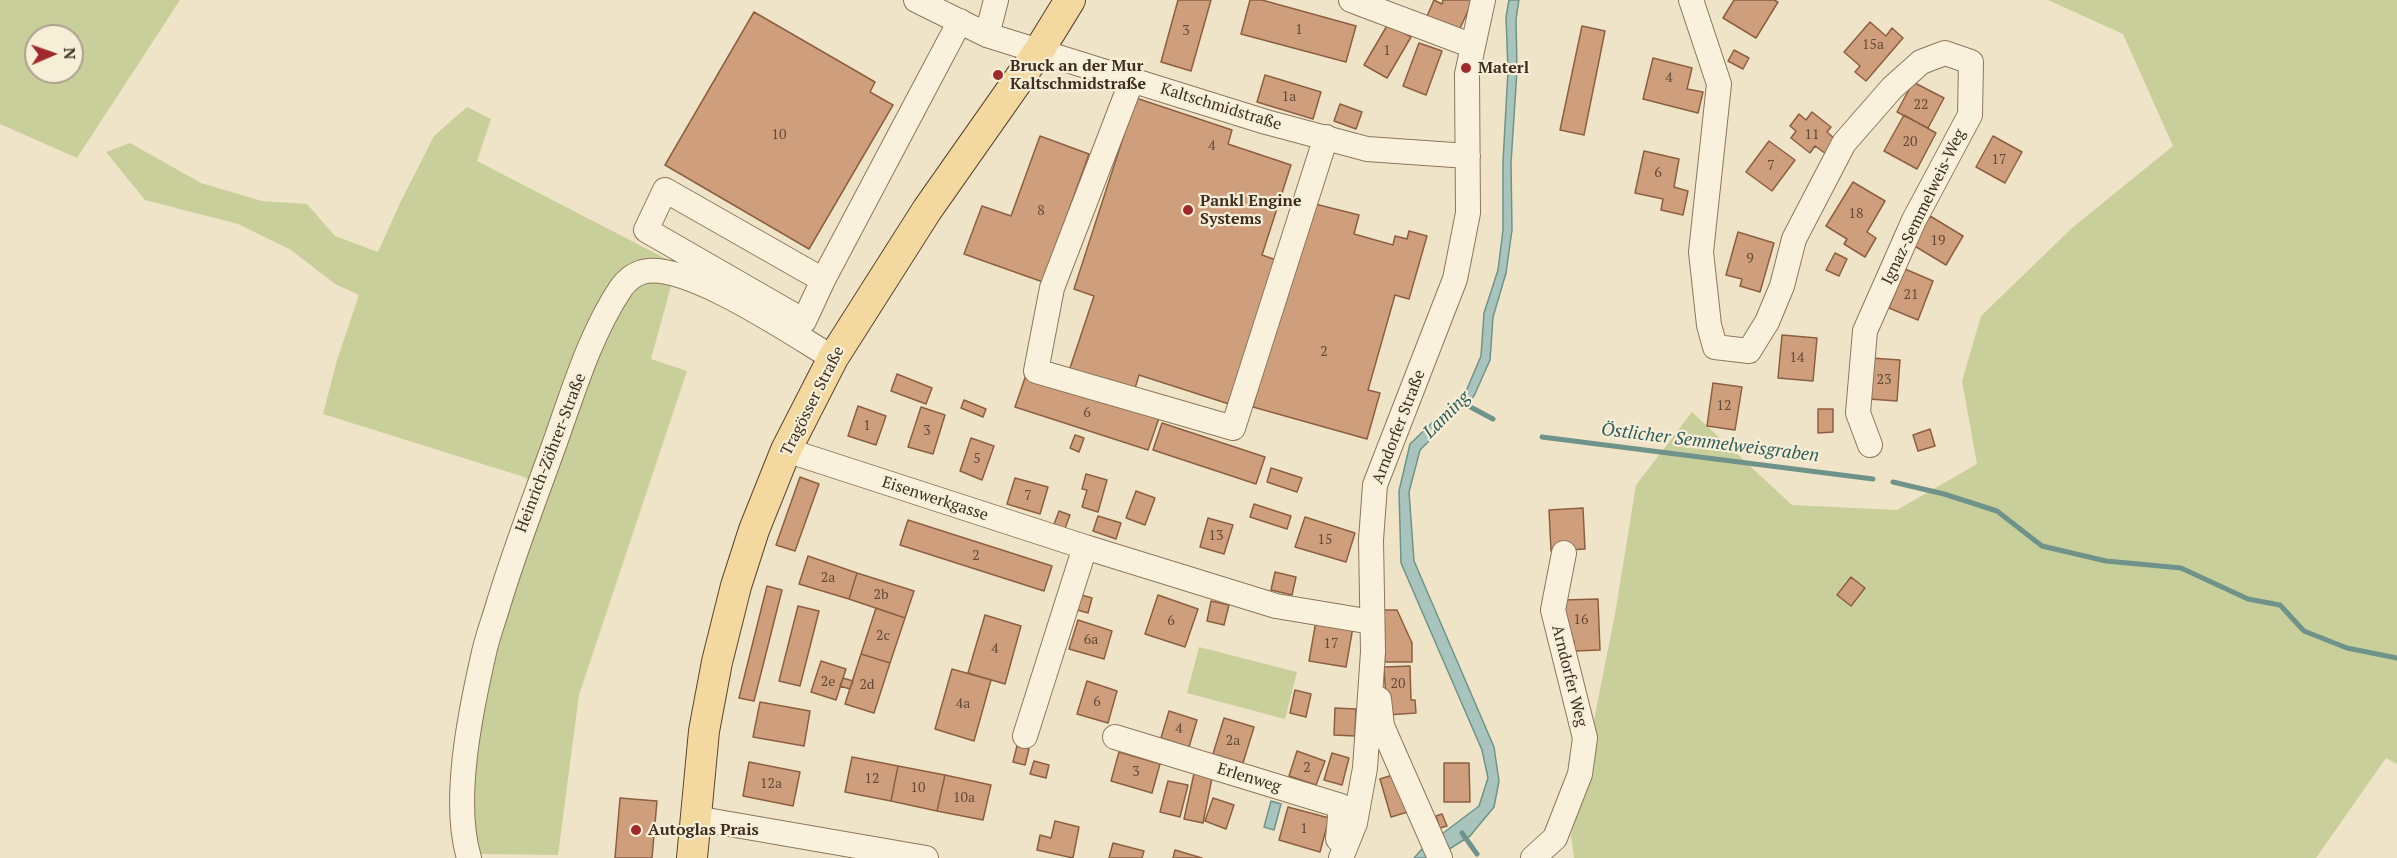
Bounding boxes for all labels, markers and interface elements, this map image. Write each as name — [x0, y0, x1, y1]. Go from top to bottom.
house number: 1 — [1295, 22, 1303, 38]
house number: 3 — [1182, 23, 1190, 39]
north arrow — [24, 24, 84, 84]
house number: 15a — [1862, 37, 1884, 53]
house number: 1 — [1383, 43, 1391, 59]
text: N — [59, 47, 81, 60]
place label: Bruck an der Mur Kaltschmidstraße — [1010, 56, 1146, 94]
place label: Materl — [1478, 58, 1529, 78]
marker: Materl — [1459, 61, 1473, 75]
marker: Bruck an der Mur Kaltschmidstraße — [991, 68, 1005, 82]
house number: 4 — [1665, 70, 1673, 86]
street label: Kaltschmidstraße — [1158, 79, 1284, 135]
house number: 1a — [1282, 89, 1296, 105]
house number: 22 — [1914, 97, 1928, 113]
street label: Ignaz-Semmelweis-Weg — [1878, 126, 1970, 288]
house number: 10 — [772, 127, 786, 143]
house number: 11 — [1805, 127, 1819, 143]
house number: 20 — [1903, 134, 1917, 150]
house number: 4 — [1208, 138, 1216, 154]
house number: 17 — [1992, 152, 2006, 168]
house number: 7 — [1767, 158, 1775, 174]
house number: 6 — [1654, 165, 1662, 181]
place label: Pankl Engine Systems — [1200, 191, 1302, 229]
house number: 8 — [1037, 203, 1045, 219]
marker: Pankl Engine Systems — [1181, 203, 1195, 217]
house number: 18 — [1849, 206, 1863, 222]
house number: 19 — [1931, 233, 1945, 249]
house number: 9 — [1746, 251, 1754, 267]
house number: 21 — [1904, 287, 1918, 303]
street label: Tragösser Straße — [777, 343, 849, 459]
house number: 2 — [1320, 344, 1328, 360]
house number: 14 — [1790, 350, 1804, 366]
street label: Arndorfer Straße — [1368, 367, 1430, 487]
street label: Heinrich-Zöhrer-Straße — [512, 371, 590, 535]
house number: 23 — [1877, 372, 1891, 388]
water label: Laming — [1419, 387, 1475, 443]
house number: 12 — [1717, 398, 1731, 414]
house number: 6 — [1083, 405, 1091, 421]
house number: 1 — [863, 418, 871, 434]
water label: Östlicher Semmelweisgraben — [1600, 419, 1820, 467]
house number: 3 — [923, 423, 931, 439]
house number: 5 — [973, 451, 981, 467]
street label: Eisenwerkgasse — [879, 473, 991, 525]
house number: 7 — [1024, 488, 1032, 504]
house number: 13 — [1209, 528, 1223, 544]
house number: 15 — [1318, 532, 1332, 548]
house number: 2 — [972, 548, 980, 564]
house number: 2a — [821, 570, 835, 586]
house number: 2b — [873, 587, 889, 603]
house number: 16 — [1574, 612, 1588, 628]
house number: 6 — [1167, 613, 1175, 629]
street label: Arndorfer Weg — [1547, 623, 1591, 729]
house number: 2c — [876, 628, 890, 644]
house number: 6a — [1084, 632, 1098, 648]
house number: 17 — [1324, 636, 1338, 652]
house number: 4 — [991, 641, 999, 657]
house number: 2e — [821, 674, 835, 690]
house number: 20 — [1391, 676, 1405, 692]
house number: 2d — [859, 677, 875, 693]
house number: 6 — [1093, 694, 1101, 710]
house number: 4a — [956, 696, 970, 712]
house number: 4 — [1175, 721, 1183, 737]
house number: 2a — [1226, 733, 1240, 749]
street label: Erlenweg — [1215, 759, 1283, 797]
house number: 2 — [1303, 760, 1311, 776]
house number: 3 — [1132, 764, 1140, 780]
house number: 12 — [865, 771, 879, 787]
house number: 12a — [760, 776, 782, 792]
house number: 10 — [911, 780, 925, 796]
house number: 10a — [953, 790, 975, 806]
place label: Autoglas Prais — [648, 820, 759, 840]
house number: 1 — [1300, 821, 1308, 837]
marker: Autoglas Prais — [629, 823, 643, 837]

